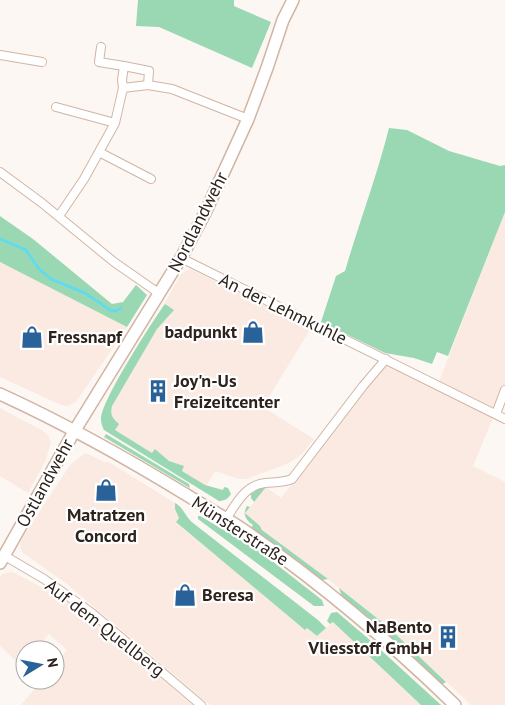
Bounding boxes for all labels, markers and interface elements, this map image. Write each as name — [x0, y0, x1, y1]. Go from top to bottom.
street label: Nordlandwehr — [162, 168, 233, 276]
street label: An der Lehmkuhle — [216, 268, 351, 349]
shop icon: badpunkt — [240, 319, 266, 345]
place label: badpunkt — [164, 320, 238, 343]
shop icon: Fressnapf — [19, 324, 45, 350]
place label: Fressnapf — [48, 325, 123, 348]
place label: Joy'n-Us Freizeitcenter — [173, 369, 281, 413]
building icon: Joy'n-Us Freizeitcenter — [145, 378, 171, 404]
street label: Ostlandwehr — [11, 434, 78, 531]
shop icon: Matratzen Concord — [93, 477, 119, 503]
street label: Münsterstraße — [187, 491, 293, 570]
place label: Matratzen Concord — [67, 503, 145, 547]
street label: Auf dem Quellberg — [41, 574, 170, 681]
shop icon: Beresa — [172, 582, 198, 608]
place label: Beresa — [202, 583, 254, 606]
place label: NaBento Vliesstoff GmbH — [307, 615, 432, 659]
building icon: NaBento Vliesstoff GmbH — [435, 624, 461, 650]
north arrow — [15, 640, 65, 690]
text: N — [43, 657, 62, 669]

